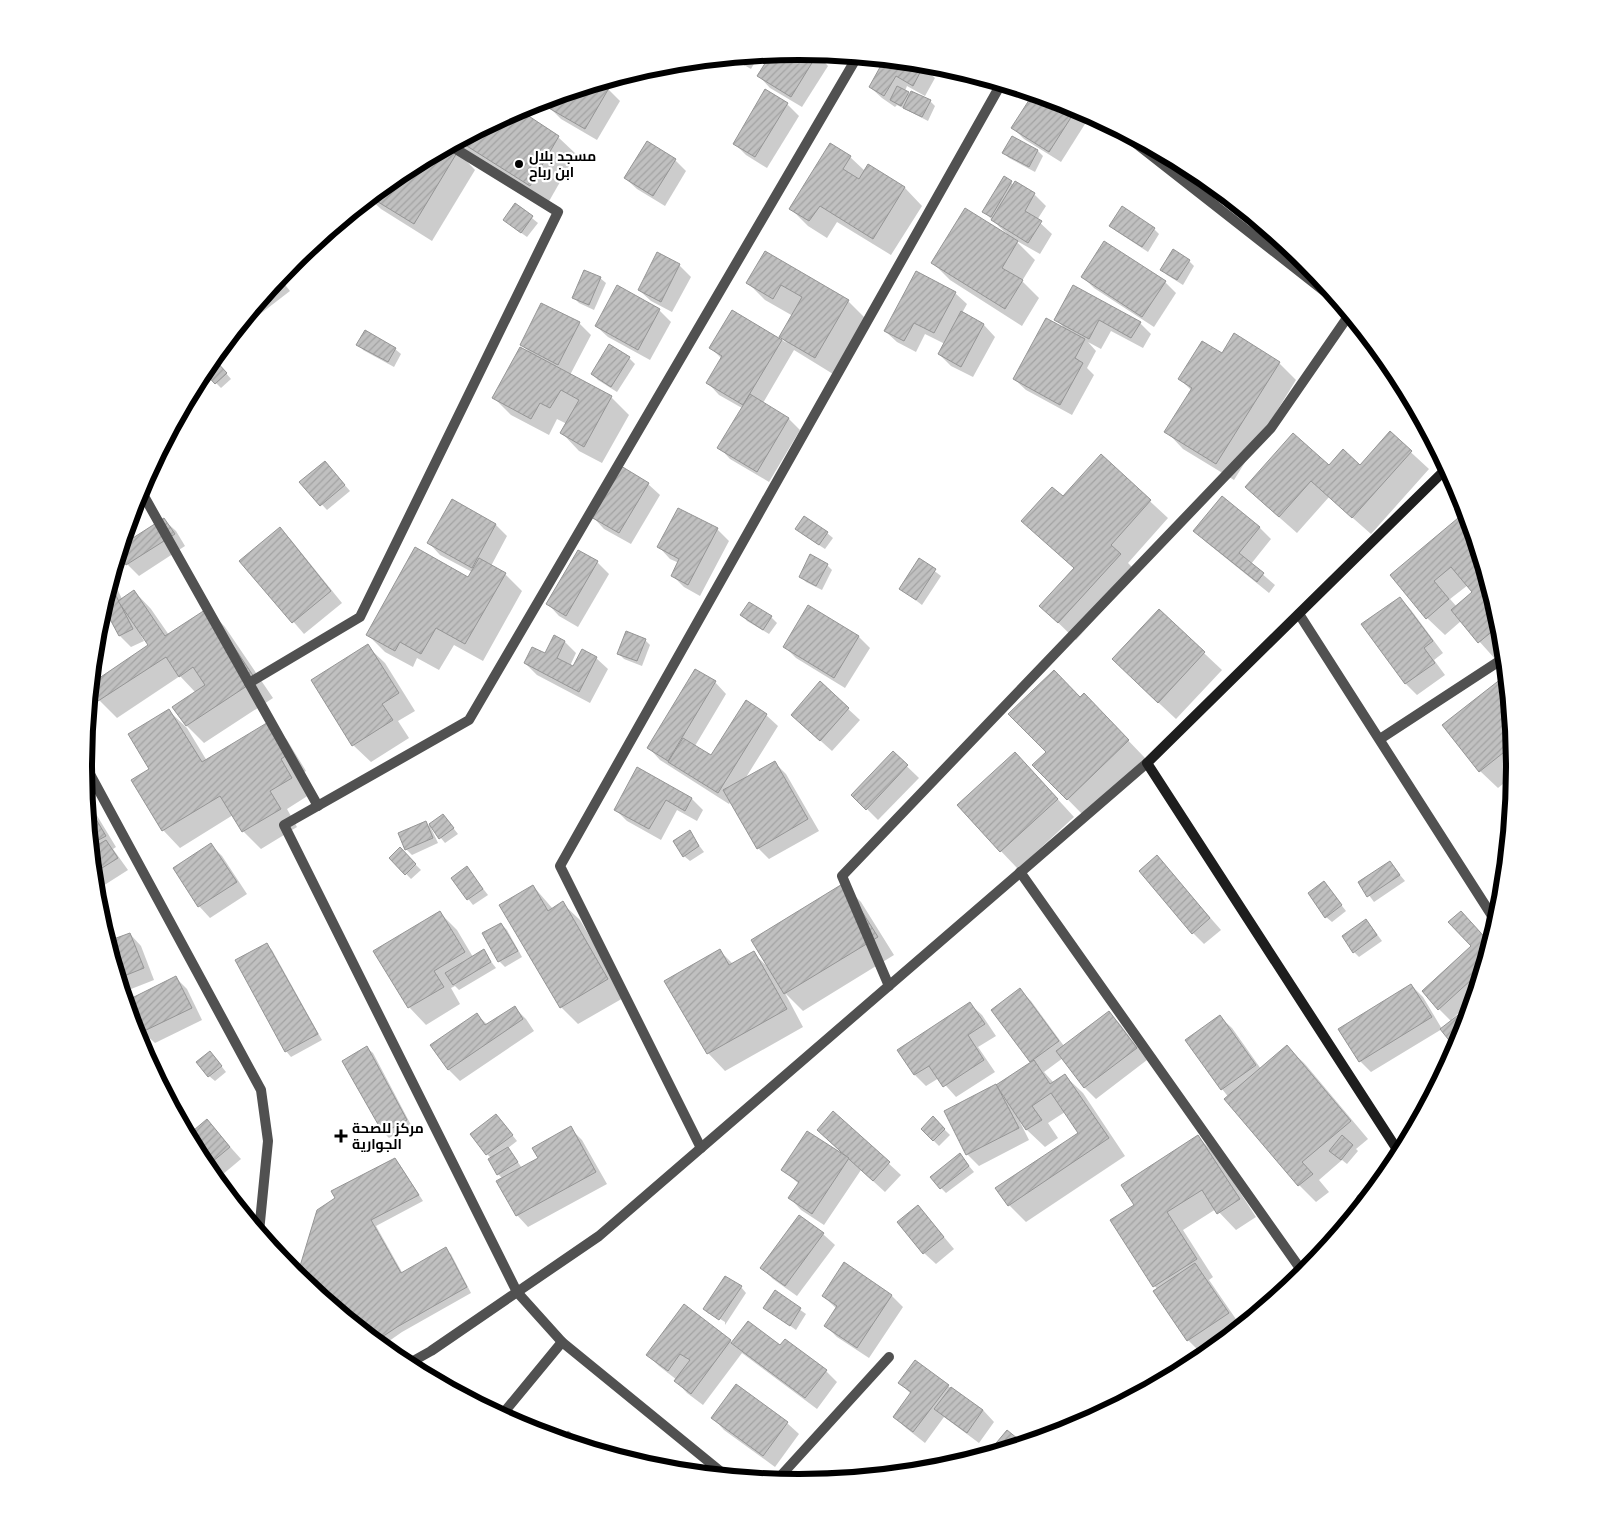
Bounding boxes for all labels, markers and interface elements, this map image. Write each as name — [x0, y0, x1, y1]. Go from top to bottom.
place label: مسجد بلال ابن رباح — [529, 148, 596, 182]
marker: مسجد بلال ابن رباح — [513, 158, 525, 170]
place label: مركز للصحة الجوارية — [352, 1120, 424, 1153]
marker: مركز للصحة الجوارية — [334, 1129, 348, 1143]

